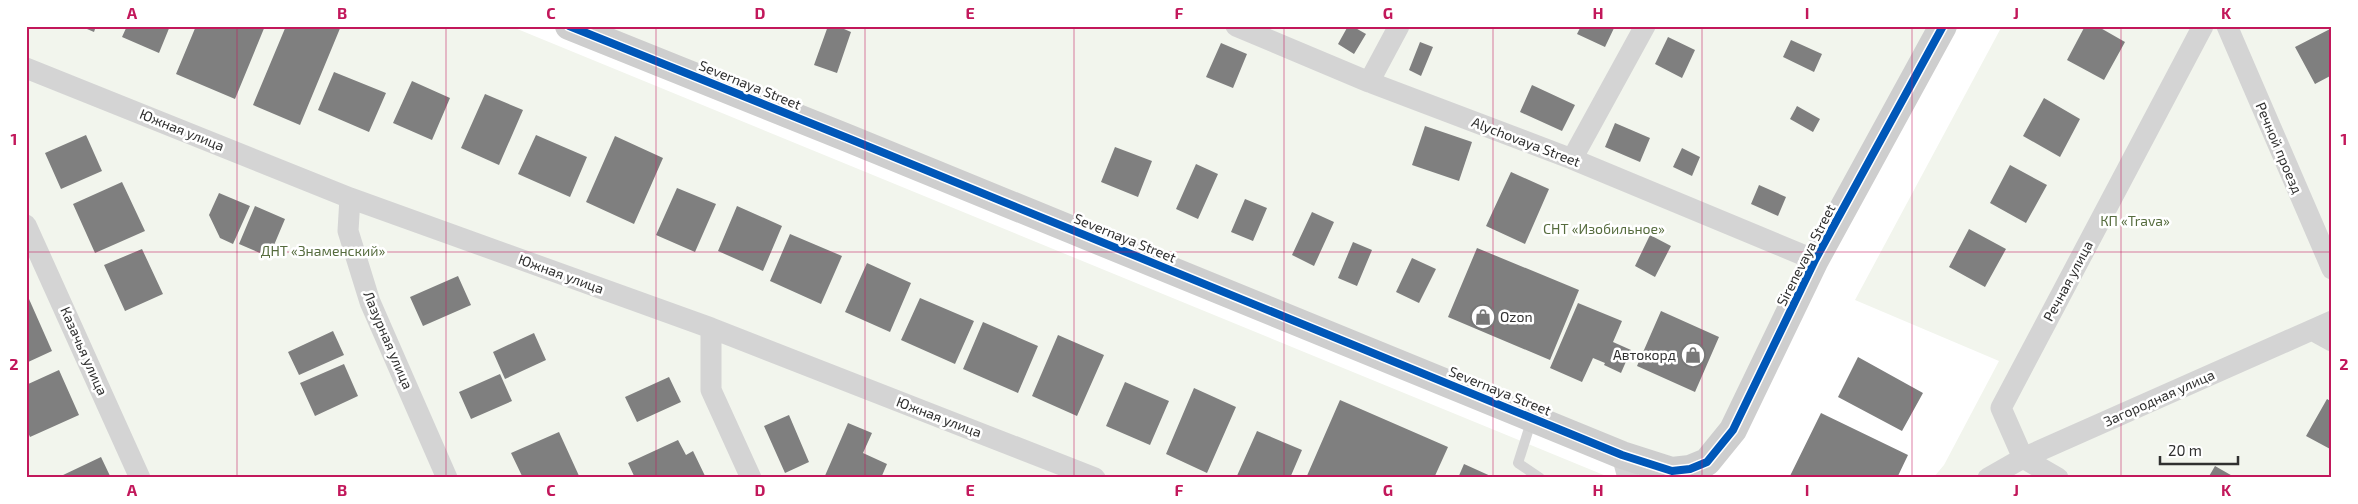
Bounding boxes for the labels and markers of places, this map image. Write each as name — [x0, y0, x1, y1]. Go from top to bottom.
shop icon: Ozon — [1470, 304, 1496, 330]
place label: Ozon — [1500, 308, 1533, 325]
shop icon: Автокорд — [1680, 342, 1706, 368]
place label: Автокорд — [1613, 346, 1676, 363]

